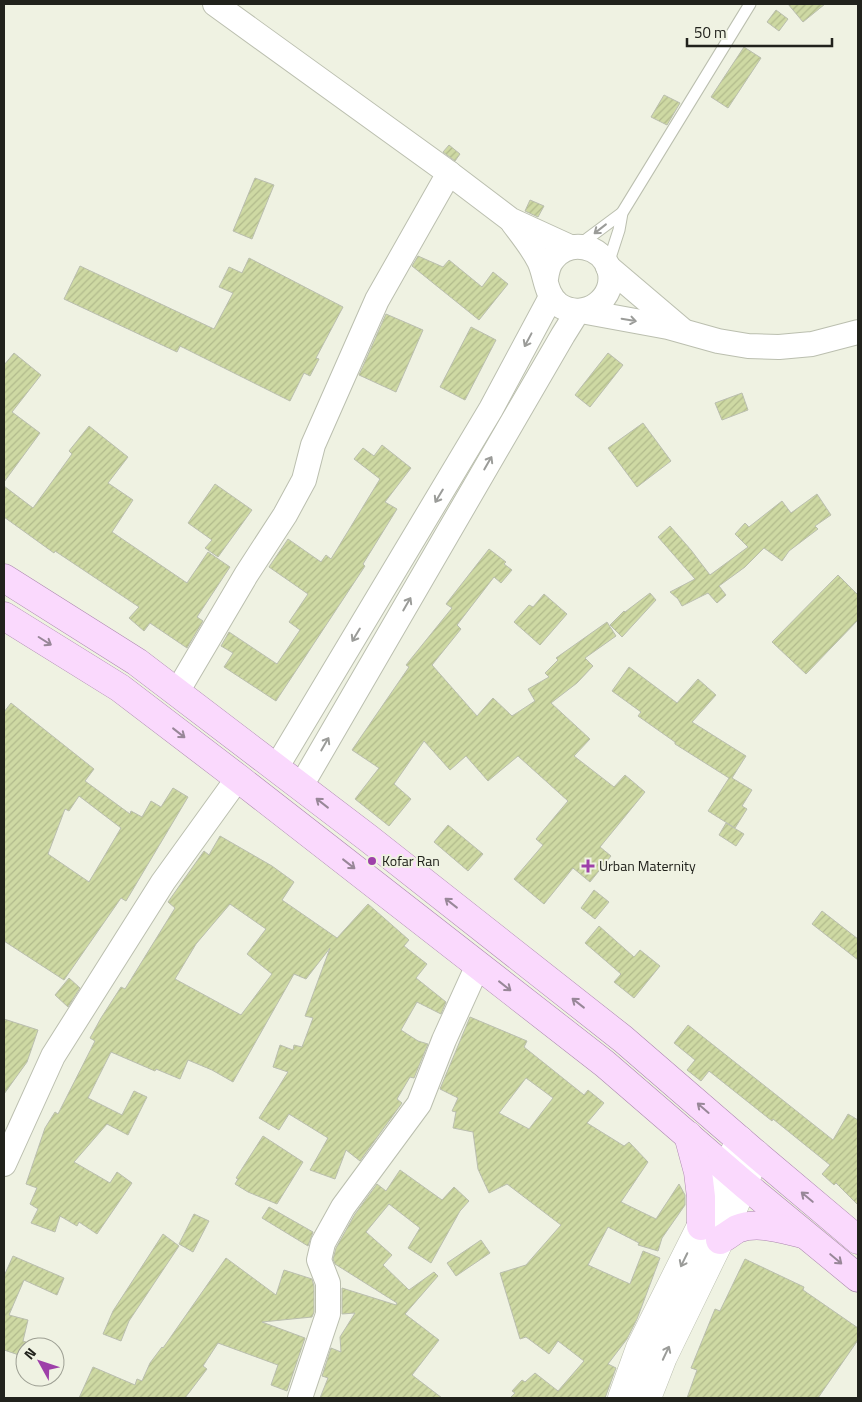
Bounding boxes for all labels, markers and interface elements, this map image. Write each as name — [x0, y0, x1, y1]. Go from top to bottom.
scale bar — [687, 15, 832, 47]
text: 50 m — [694, 21, 727, 44]
one-way arrow — [594, 224, 607, 235]
one-way arrow — [621, 315, 637, 325]
one-way arrow — [523, 332, 533, 347]
one-way arrow — [484, 457, 494, 471]
one-way arrow — [433, 488, 443, 502]
one-way arrow — [402, 597, 412, 611]
one-way arrow — [350, 628, 360, 642]
one-way arrow — [38, 637, 52, 647]
one-way arrow — [173, 727, 186, 738]
one-way arrow — [320, 737, 330, 752]
one-way arrow — [316, 798, 329, 809]
place label: Kofar Ran — [382, 850, 440, 871]
marker: Kofar Ran — [366, 855, 378, 867]
place label: Urban Maternity — [599, 855, 696, 876]
one-way arrow — [342, 859, 355, 870]
marker: Urban Maternity — [581, 859, 595, 873]
one-way arrow — [444, 898, 457, 909]
one-way arrow — [498, 981, 511, 992]
one-way arrow — [572, 998, 585, 1009]
one-way arrow — [696, 1102, 709, 1114]
one-way arrow — [801, 1192, 814, 1203]
one-way arrow — [679, 1252, 688, 1267]
one-way arrow — [829, 1254, 842, 1265]
north arrow — [15, 1337, 65, 1387]
text: N — [18, 1343, 41, 1364]
one-way arrow — [661, 1346, 671, 1361]

